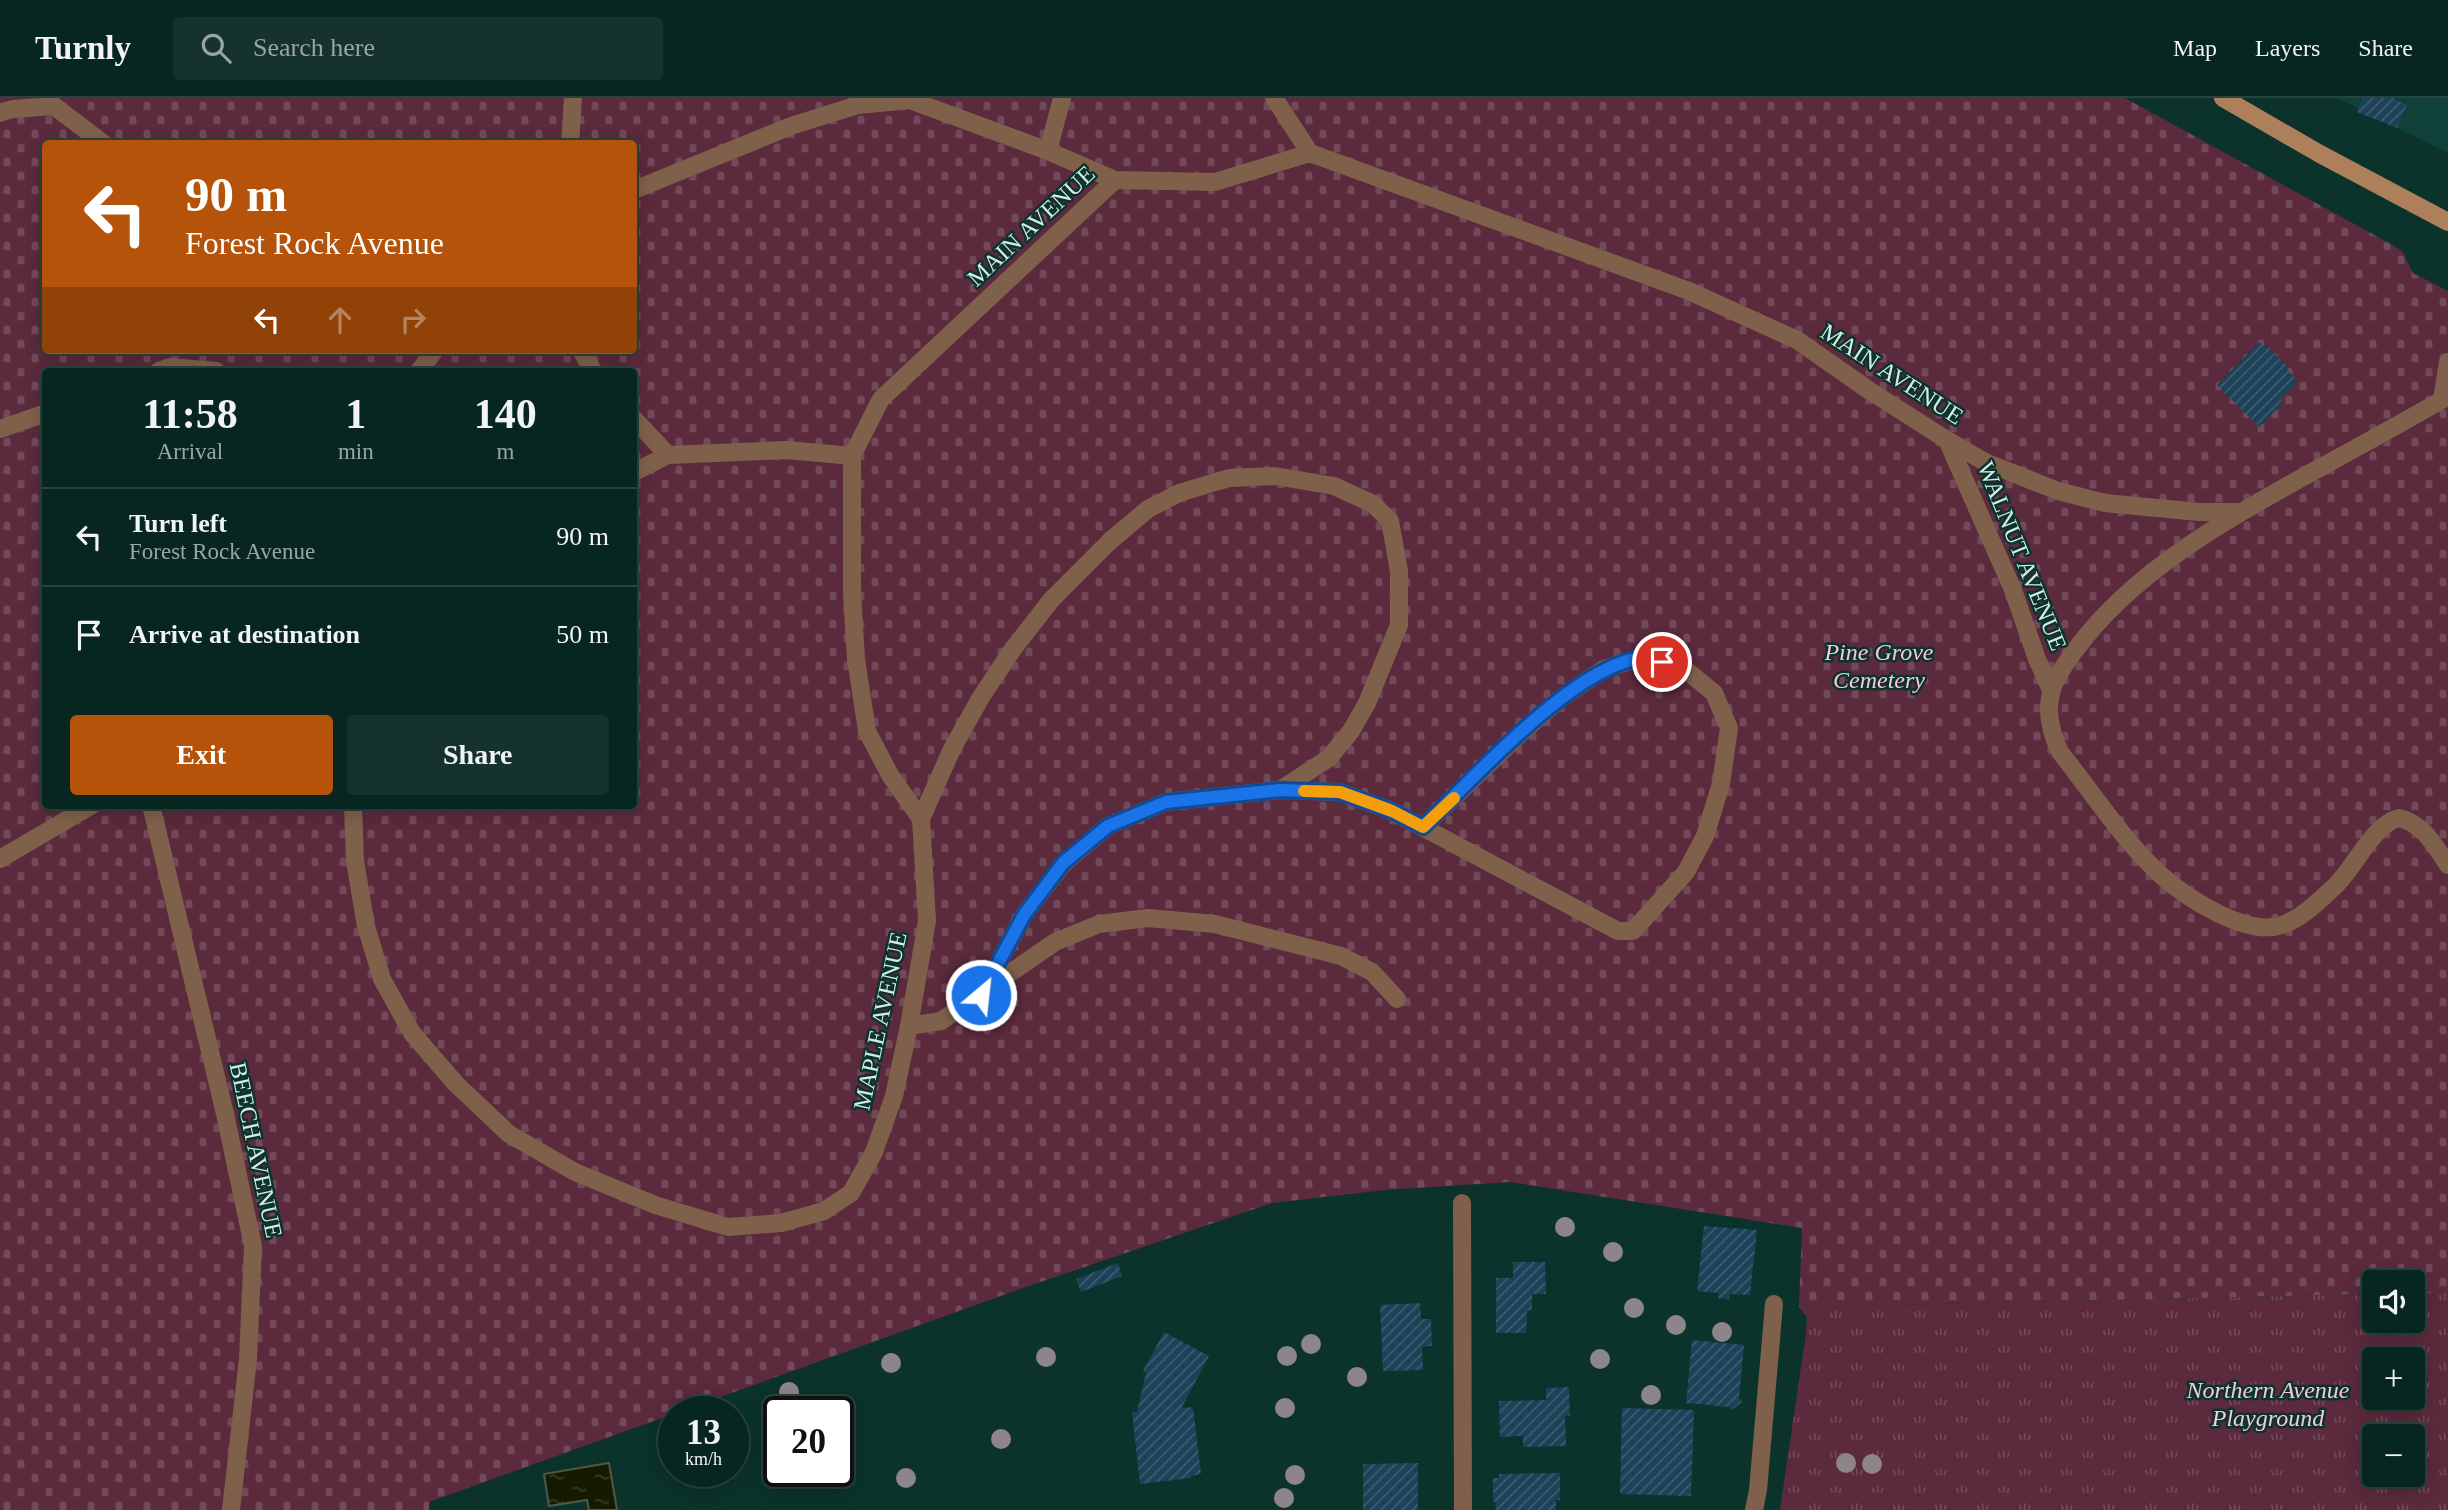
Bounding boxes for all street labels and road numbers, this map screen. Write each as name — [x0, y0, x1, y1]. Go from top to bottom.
street label: MAIN AVENUE — [962, 160, 1100, 292]
street label: MAIN AVENUE — [1816, 318, 1968, 430]
street label: WALNUT AVENUE — [1972, 458, 2072, 654]
street label: MAPLE AVENUE — [848, 929, 912, 1113]
street label: BEECH AVENUE — [225, 1060, 287, 1240]

